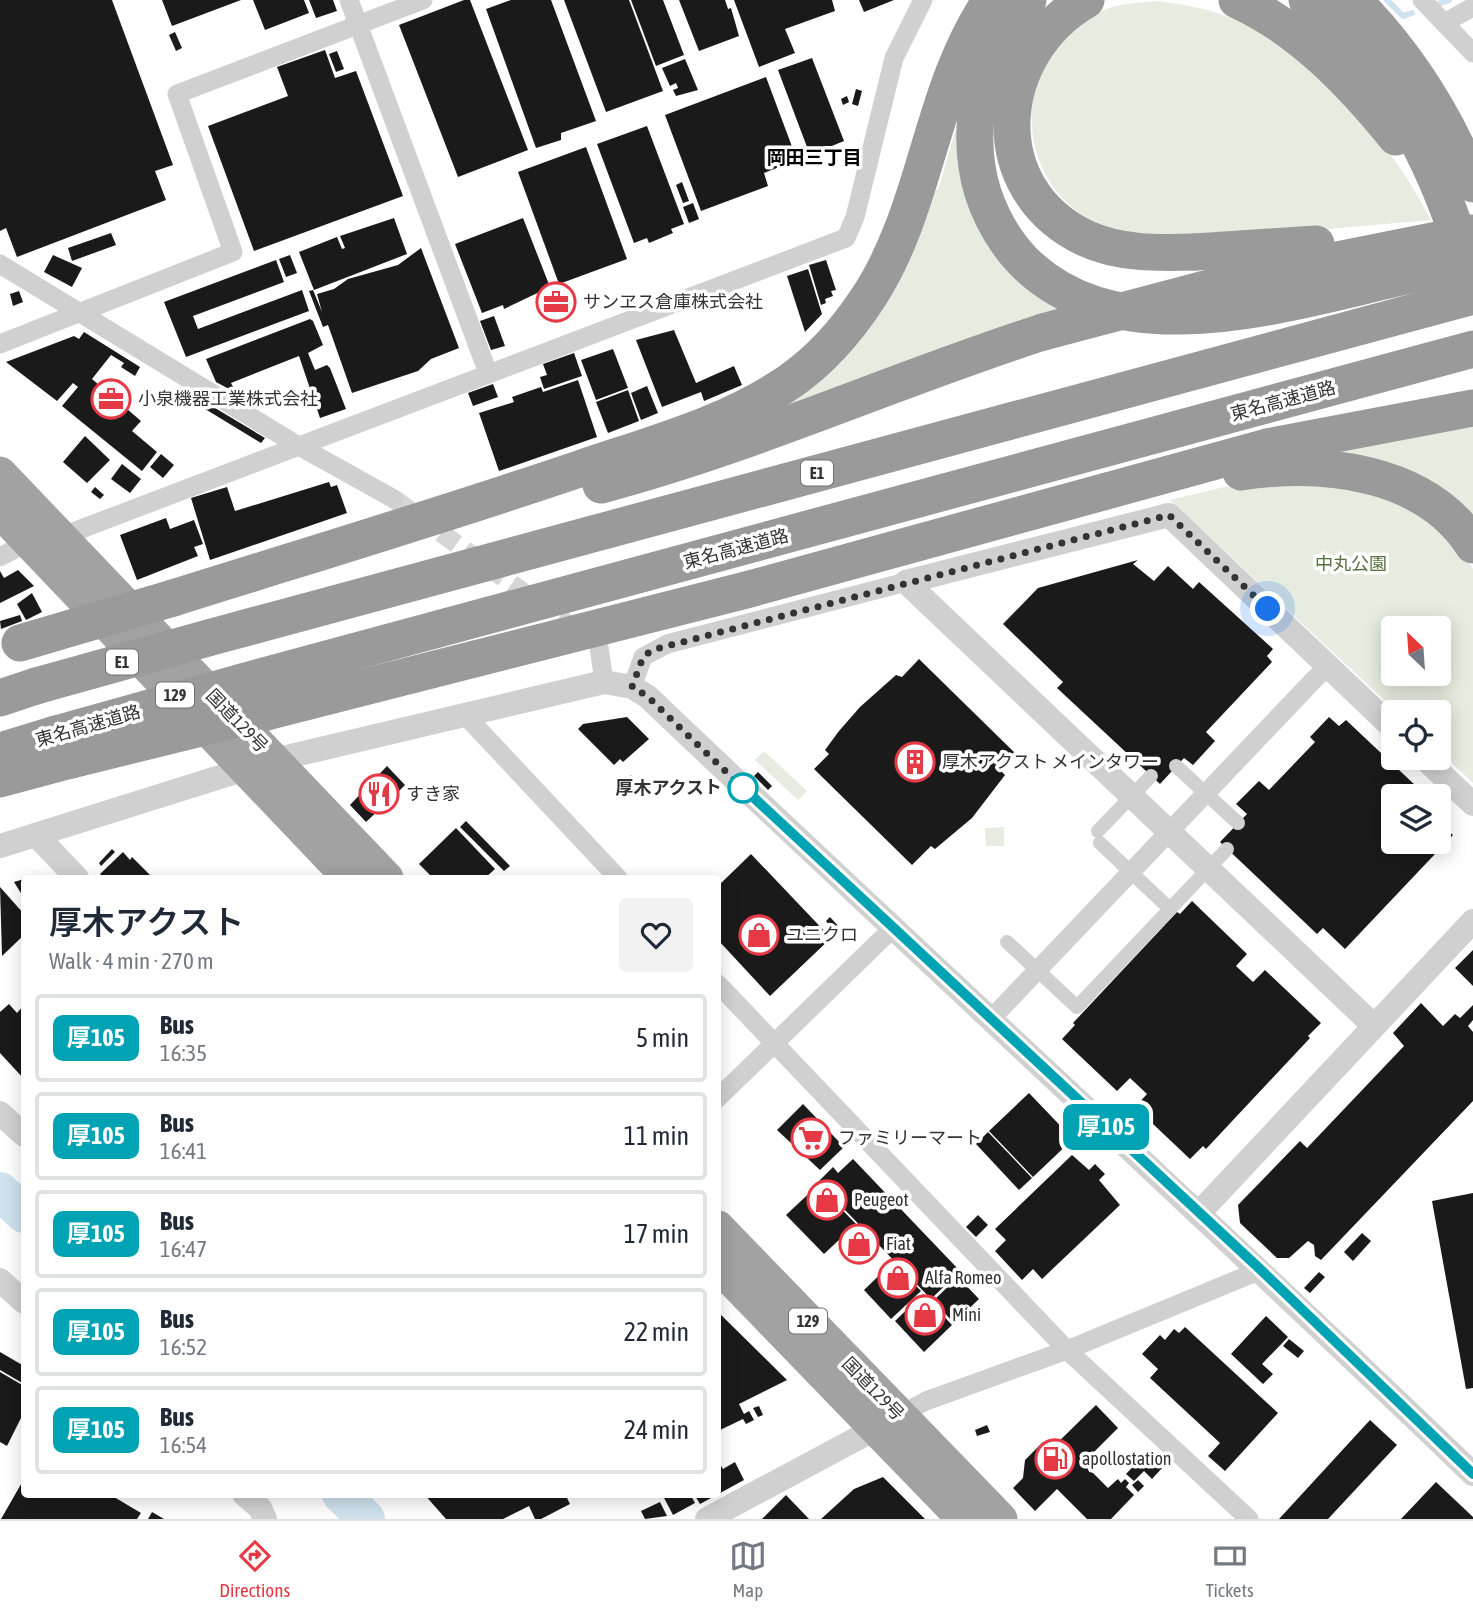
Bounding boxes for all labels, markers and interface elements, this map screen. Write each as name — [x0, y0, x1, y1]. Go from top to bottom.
district label: 岡田三丁目 — [766, 146, 862, 168]
office icon: サンヱス倉庫株式会社 — [535, 281, 577, 323]
place label: サンヱス倉庫株式会社 — [583, 291, 763, 312]
street label: 東名高速道路 — [1228, 376, 1338, 425]
office icon: 小泉機器工業株式会社 — [90, 378, 132, 420]
place label: 小泉機器工業株式会社 — [138, 388, 318, 409]
road number: E1 — [801, 460, 833, 486]
street label: 東名高速道路 — [681, 524, 791, 573]
park label: 中丸公園 — [1315, 553, 1387, 574]
your location — [1250, 591, 1285, 626]
north arrow — [1381, 616, 1451, 686]
map controls — [1381, 616, 1451, 854]
road number: E1 — [106, 650, 138, 674]
road number: 129 — [156, 682, 194, 708]
street label: 国道129号 — [202, 685, 272, 757]
button: locate — [1381, 700, 1451, 770]
street label: 東名高速道路 — [33, 701, 143, 750]
building icon: 厚木アクスト メインタワー — [894, 741, 936, 783]
place label: 厚木アクスト メインタワー — [942, 751, 1159, 772]
restaurant icon: すき家 — [358, 773, 400, 815]
marker: 厚木アクスト — [728, 773, 758, 803]
place label: 厚木アクスト — [615, 777, 722, 798]
place label: すき家 — [406, 783, 460, 804]
button: layers — [1381, 784, 1451, 854]
button: heart — [619, 898, 693, 972]
text: 厚木アクスト — [49, 903, 244, 941]
shop icon: ユニクロ — [738, 914, 780, 956]
place label: ユニクロ — [786, 924, 858, 945]
text: Walk · 4 min · 270 m — [49, 948, 213, 974]
text: Bus — [160, 1010, 194, 1040]
text: 5 min — [636, 1023, 689, 1053]
text: 厚105 — [67, 1024, 125, 1051]
text: 16:35 — [160, 1040, 207, 1066]
line badge: 厚105 — [1057, 1104, 1155, 1150]
text: Bus — [160, 1108, 194, 1138]
text: 厚105 — [1077, 1113, 1135, 1140]
supermarket icon: ファミリーマート — [790, 1117, 832, 1159]
text: 11 min — [624, 1121, 689, 1151]
text: 厚105 — [67, 1122, 125, 1149]
place label: ファミリーマート — [838, 1127, 982, 1148]
text: 16:41 — [160, 1138, 207, 1164]
shop icon: Peugeot — [806, 1179, 848, 1221]
place label: Peugeot — [854, 1189, 909, 1210]
text: Bus — [160, 1206, 194, 1236]
text: 17 min — [624, 1219, 689, 1249]
text: 厚105 — [67, 1220, 125, 1247]
shop icon: Fiat — [838, 1223, 880, 1265]
place label: Fiat — [886, 1233, 911, 1254]
text: 16:47 — [160, 1236, 207, 1262]
shop icon: Alfa Romeo — [877, 1257, 919, 1299]
place label: Alfa Romeo — [925, 1267, 1001, 1288]
shop icon: Mini — [904, 1294, 946, 1336]
text: Bus — [160, 1304, 194, 1334]
place label: Mini — [952, 1304, 981, 1325]
road number: 129 — [789, 1308, 827, 1334]
text: 22 min — [624, 1317, 689, 1347]
text: 厚105 — [67, 1318, 125, 1345]
text: 16:52 — [160, 1334, 207, 1360]
street label: 国道129号 — [838, 1353, 908, 1425]
text: Bus — [160, 1402, 194, 1432]
text: 24 min — [624, 1415, 689, 1445]
text: 厚105 — [67, 1416, 125, 1443]
text: 16:54 — [160, 1432, 207, 1458]
fuel station icon: apollostation — [1034, 1438, 1076, 1480]
place label: apollostation — [1082, 1448, 1172, 1469]
tab: Directions — [219, 1537, 290, 1601]
tab: Map — [729, 1537, 767, 1601]
tab: Tickets — [1206, 1537, 1254, 1601]

